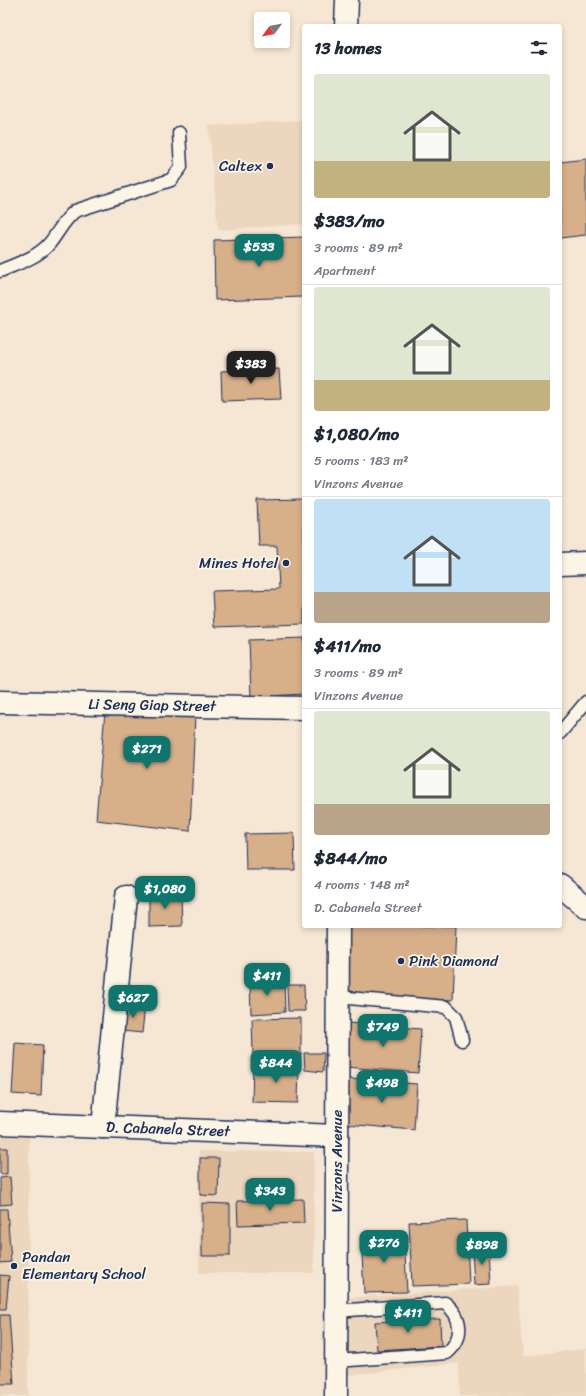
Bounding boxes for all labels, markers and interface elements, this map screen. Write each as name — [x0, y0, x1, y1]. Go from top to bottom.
north arrow — [254, 12, 290, 48]
map controls — [254, 12, 290, 48]
text: 13 homes — [314, 33, 381, 63]
icon: filters — [528, 37, 550, 59]
icon: home — [396, 100, 468, 172]
place label: Caltex — [219, 153, 262, 179]
marker: Caltex — [265, 161, 275, 171]
text: $383/mo — [314, 206, 384, 236]
pin: $533 — [235, 234, 283, 268]
text: $533 — [244, 235, 274, 258]
text: 3 rooms · 89 m² — [314, 236, 403, 259]
text: Apartment — [314, 259, 375, 282]
icon: home — [396, 313, 468, 385]
pin: $383 — [227, 351, 275, 385]
text: $383 — [236, 352, 266, 375]
text: $1,080/mo — [314, 419, 399, 449]
text: 5 rooms · 183 m² — [314, 449, 408, 472]
text: Vinzons Avenue — [314, 472, 403, 495]
icon: home — [396, 525, 468, 597]
place label: Mines Hotel — [199, 550, 279, 576]
marker: Mines Hotel — [281, 558, 291, 568]
text: $411/mo — [314, 631, 381, 661]
text: 3 rooms · 89 m² — [314, 661, 403, 684]
text: Vinzons Avenue — [314, 684, 403, 707]
street label: Li Seng Giap Street — [88, 691, 217, 719]
pin: $271 — [123, 736, 171, 770]
text: $271 — [132, 737, 162, 760]
icon: home — [396, 737, 468, 809]
text: $844/mo — [314, 843, 387, 873]
text: 4 rooms · 148 m² — [314, 873, 410, 896]
pin: $1,080 — [132, 876, 198, 910]
text: $1,080 — [144, 877, 186, 900]
text: D. Cabanela Street — [314, 896, 422, 919]
place label: Pink Diamond — [409, 948, 499, 974]
marker: Pink Diamond — [396, 956, 406, 966]
pin: $411 — [243, 963, 291, 997]
text: $411 — [253, 964, 281, 987]
pin: $627 — [109, 985, 157, 1019]
text: $627 — [117, 986, 149, 1009]
pin: $749 — [359, 1014, 407, 1048]
text: $749 — [367, 1015, 399, 1038]
pin: $844 — [252, 1050, 300, 1084]
text: $844 — [260, 1051, 292, 1074]
pin: $498 — [358, 1070, 406, 1104]
text: $498 — [366, 1071, 398, 1094]
street label: Vinzons Avenue — [324, 1109, 350, 1212]
street label: D. Cabanela Street — [105, 1114, 231, 1144]
pin: $343 — [246, 1178, 294, 1212]
text: $343 — [254, 1179, 286, 1202]
pin: $276 — [360, 1230, 408, 1264]
text: $276 — [368, 1231, 400, 1254]
pin: $898 — [458, 1232, 506, 1266]
text: $898 — [466, 1233, 498, 1256]
place label: Pandan Elementary School — [22, 1244, 147, 1287]
marker: Pandan Elementary School — [9, 1261, 19, 1271]
pin: $411 — [384, 1300, 432, 1334]
text: $411 — [394, 1301, 422, 1324]

